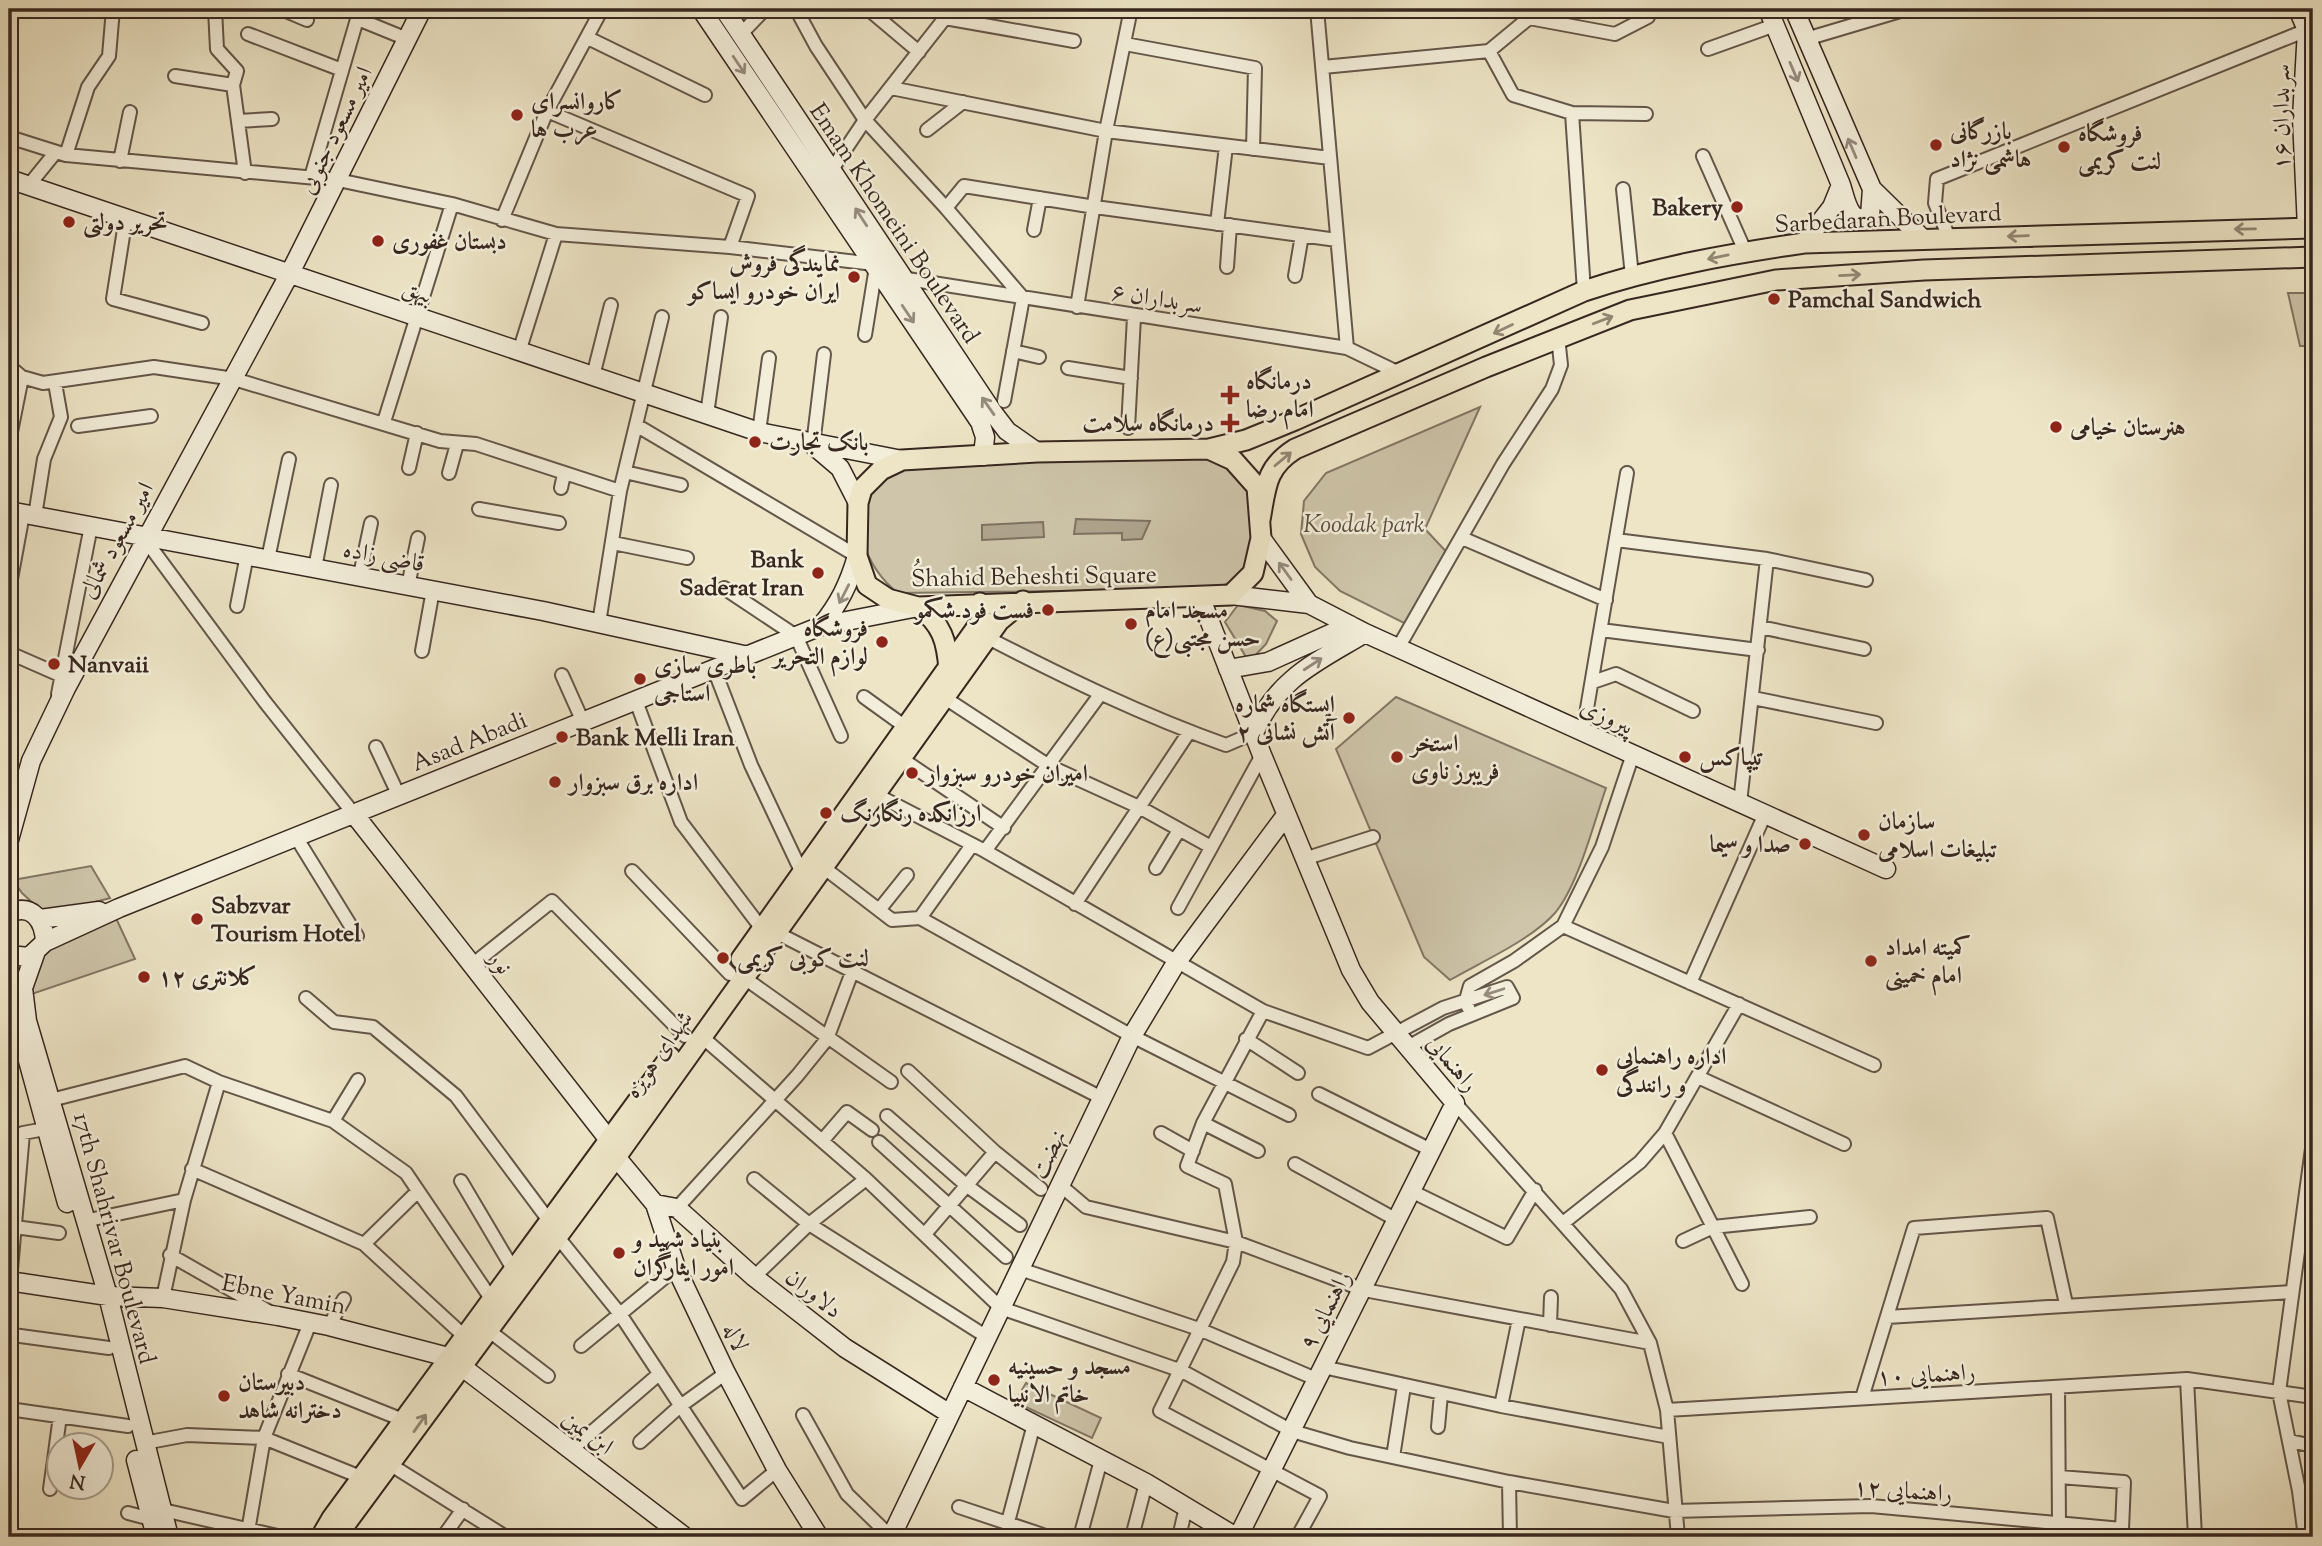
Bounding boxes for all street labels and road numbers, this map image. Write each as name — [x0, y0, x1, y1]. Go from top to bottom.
street label: امیر مسعود جنوبی — [291, 61, 382, 200]
street label: سربداران ۱۶ — [2266, 64, 2300, 170]
street label: Emam Khomeini Boulevard — [800, 97, 987, 352]
street label: Sarbedaran Boulevard — [1774, 197, 2003, 243]
street label: بیهق — [397, 272, 438, 314]
street label: سربداران ۶ — [1109, 276, 1205, 324]
street label: امیر مسعود شمالی — [72, 477, 164, 605]
street label: قاضی زاده — [340, 533, 427, 583]
street label: ُShahid Beheshti Square — [911, 554, 1157, 597]
street label: پیروزی — [1574, 691, 1640, 745]
street label: Asad Abadi — [407, 704, 533, 781]
street label: نور — [478, 942, 520, 983]
street label: شهدای هویزه — [617, 1004, 702, 1106]
street label: راهنمایی — [1417, 1028, 1486, 1100]
street label: 17th Shahrivar Boulevard — [63, 1109, 163, 1369]
street label: نهضت — [1023, 1124, 1076, 1185]
street label: دلاوران — [777, 1261, 849, 1328]
street label: راهنمایی ۹ — [1292, 1265, 1361, 1356]
street label: Ebne Yamin — [219, 1267, 349, 1325]
street label: لاله — [713, 1318, 756, 1358]
street label: راهنمایی ۱۰ — [1876, 1356, 1976, 1396]
street label: ابن یمین — [554, 1403, 620, 1464]
street label: راهنمایی ۱۲ — [1852, 1472, 1953, 1512]

